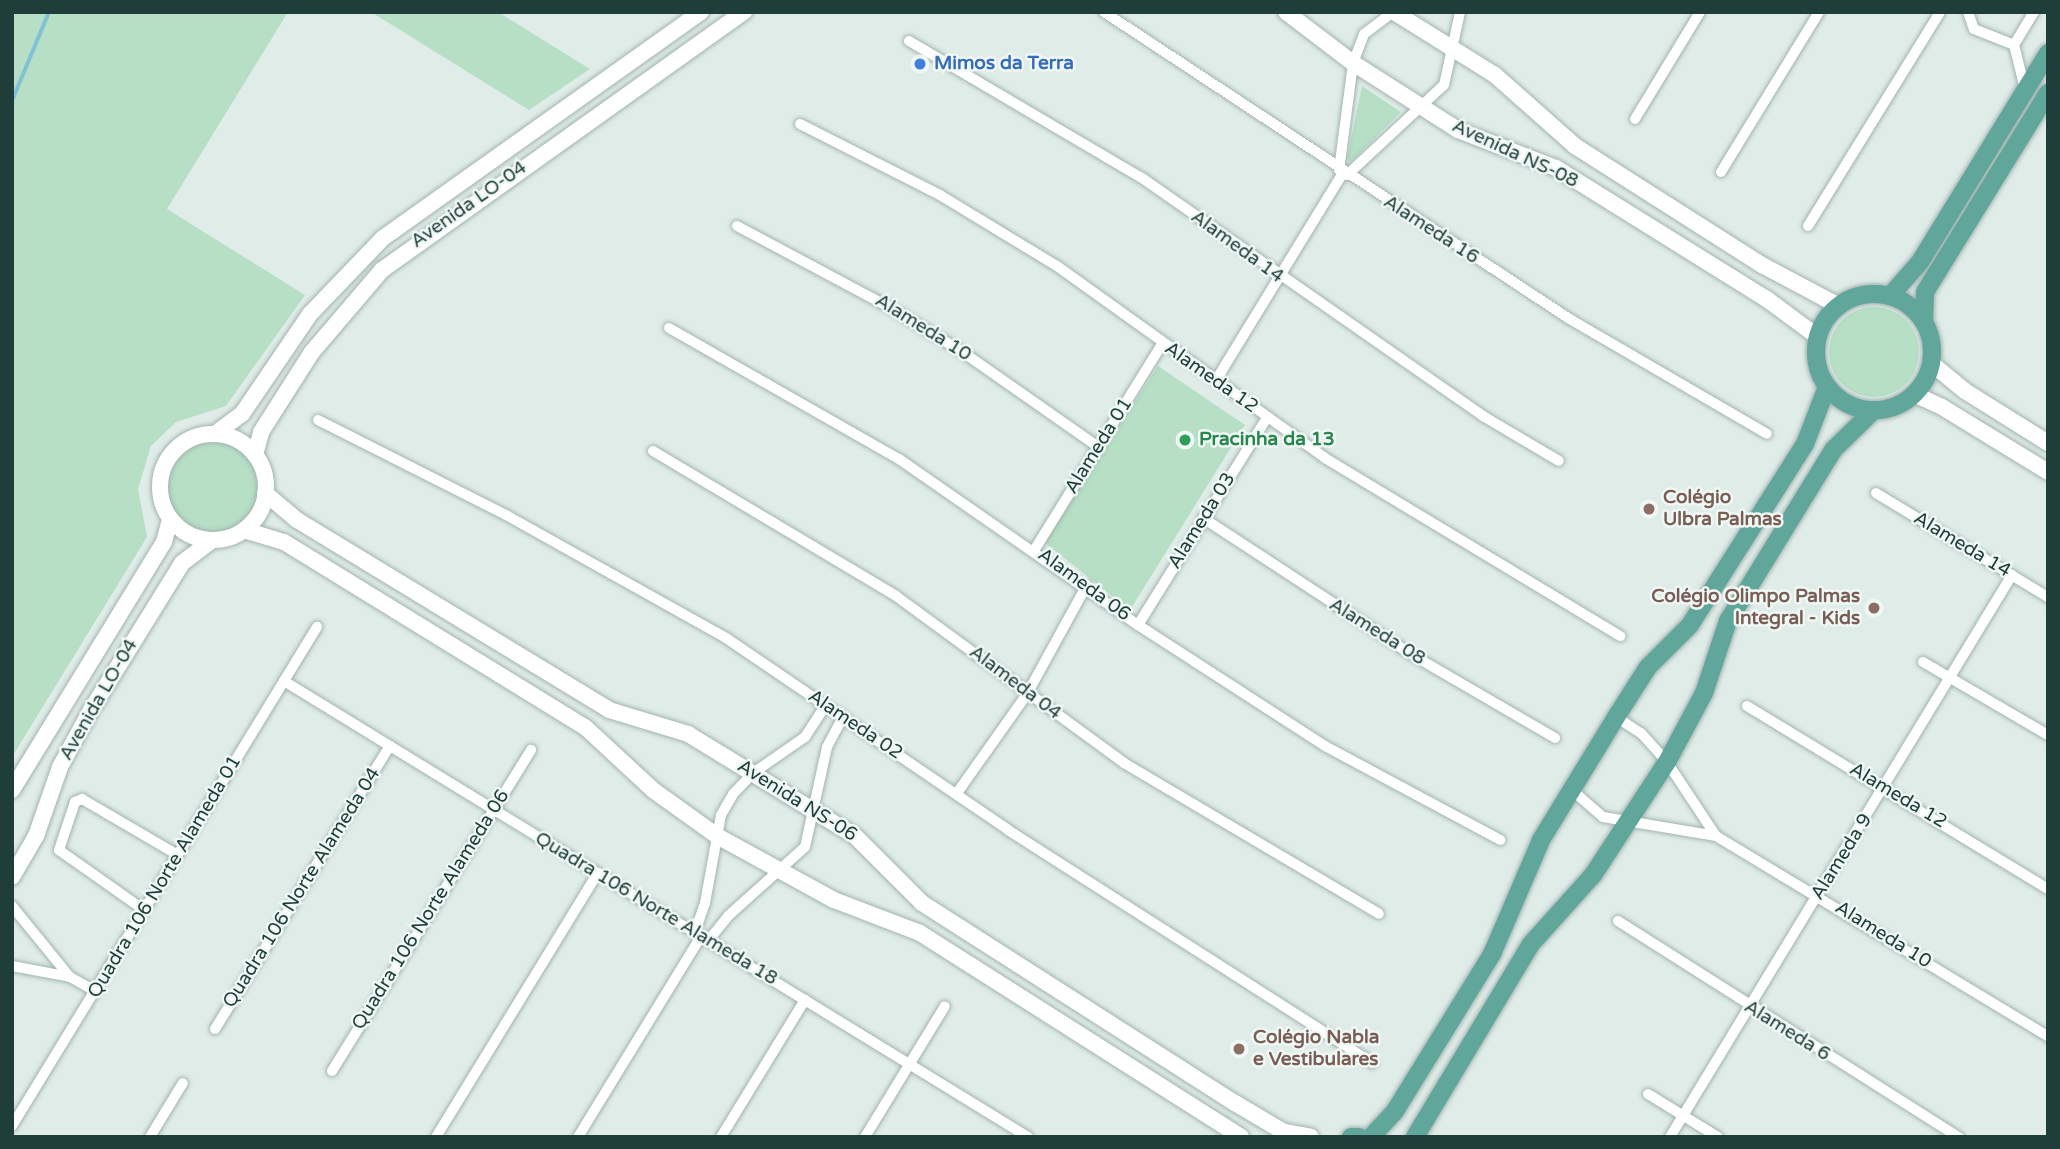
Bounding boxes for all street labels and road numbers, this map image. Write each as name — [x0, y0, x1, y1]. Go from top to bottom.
street label: Avenida NS-08 — [1448, 115, 1582, 193]
street label: Avenida LO-04 — [407, 157, 531, 253]
street label: Alameda 16 — [1379, 191, 1483, 269]
street label: Alameda 14 — [1186, 206, 1288, 288]
street label: Alameda 10 — [871, 289, 975, 367]
street label: Alameda 12 — [1160, 337, 1262, 419]
street label: Alameda 01 — [1060, 394, 1138, 498]
street label: Alameda 03 — [1163, 469, 1241, 573]
street label: Alameda 14 — [1909, 507, 2015, 583]
street label: Alameda 06 — [1033, 544, 1135, 626]
street label: Alameda 08 — [1325, 593, 1429, 671]
street label: Avenida LO-04 — [55, 635, 143, 765]
street label: Alameda 04 — [965, 641, 1065, 725]
street label: Alameda 02 — [803, 685, 907, 765]
street label: Quadra 106 Norte Alameda 01 — [83, 752, 247, 1002]
street label: Avenida NS-06 — [733, 755, 861, 847]
street label: Alameda 12 — [1845, 758, 1951, 834]
street label: Quadra 106 Norte Alameda 04 — [218, 764, 386, 1012]
street label: Quadra 106 Norte Alameda 06 — [347, 786, 515, 1034]
street label: Alameda 9 — [1807, 810, 1877, 904]
street label: Quadra 106 Norte Alameda 18 — [531, 827, 781, 991]
street label: Alameda 10 — [1831, 896, 1935, 974]
street label: Alameda 6 — [1740, 996, 1834, 1066]

